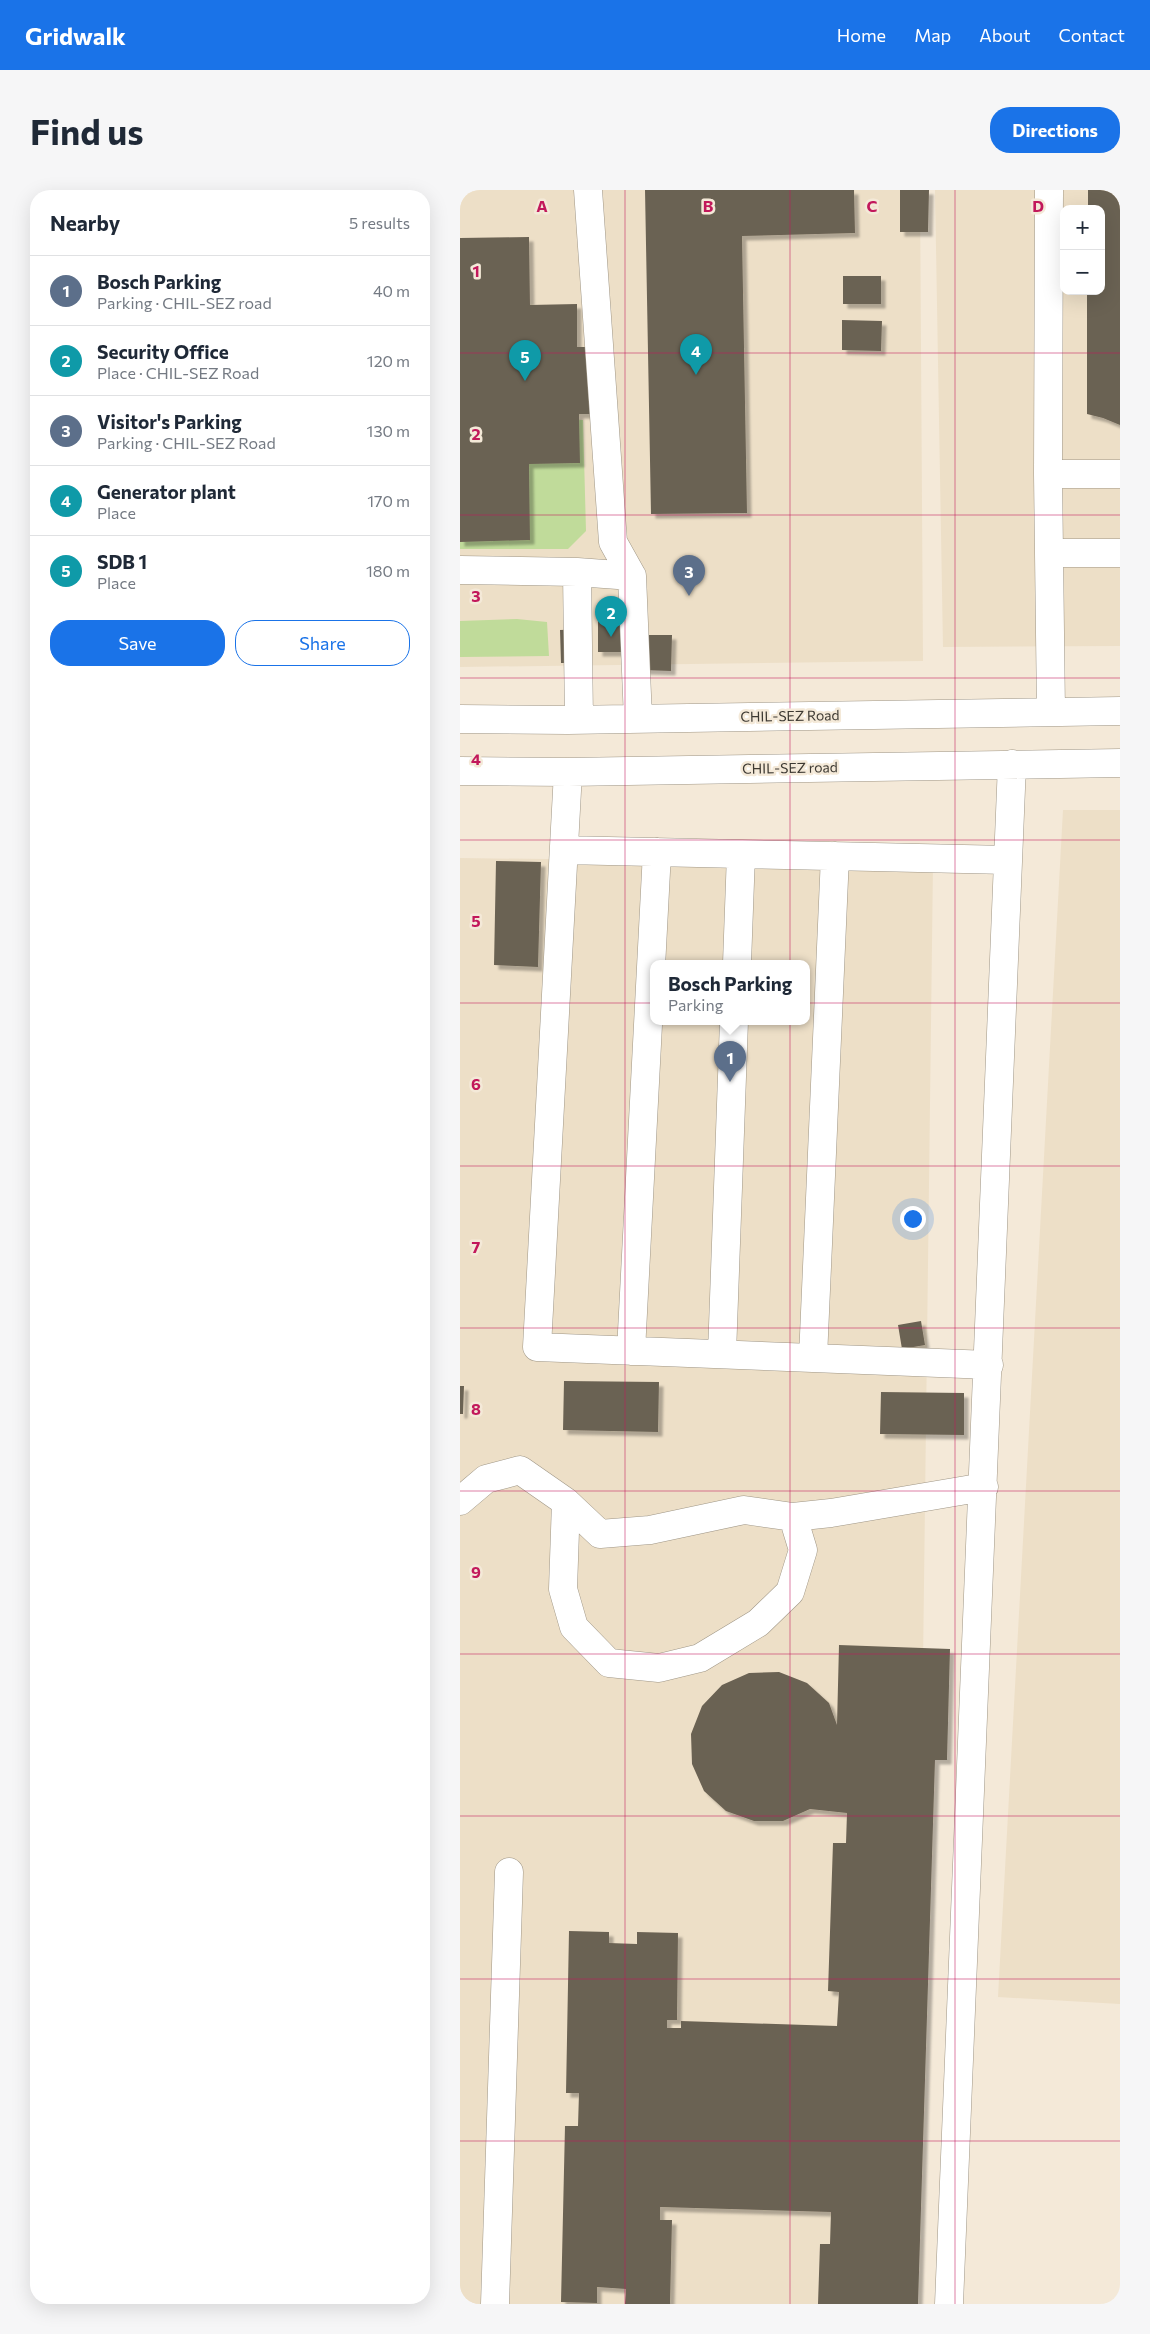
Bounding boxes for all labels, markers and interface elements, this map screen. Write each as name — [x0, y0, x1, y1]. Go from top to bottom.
text: Gridwalk — [25, 21, 126, 50]
text: Home — [837, 24, 886, 46]
text: Map — [914, 24, 951, 46]
text: About — [979, 24, 1031, 46]
text: Contact — [1059, 24, 1125, 46]
button: Directions — [990, 107, 1120, 153]
text: Find us — [30, 109, 144, 152]
text: A — [536, 196, 548, 215]
text: B — [703, 196, 714, 215]
text: C — [867, 196, 878, 215]
text: D — [1032, 196, 1044, 215]
map controls — [1060, 205, 1105, 295]
button: + — [1060, 205, 1105, 250]
text: Nearby — [50, 210, 120, 235]
text: 5 results — [349, 213, 410, 232]
button: − — [1060, 250, 1105, 295]
text: 1 — [472, 261, 480, 280]
text: Bosch Parking — [97, 270, 221, 293]
text: 1 — [62, 281, 70, 300]
text: 40 m — [373, 281, 410, 300]
text: Parking · CHIL-SEZ road — [97, 293, 272, 312]
pin: 4 — [680, 334, 712, 375]
text: Security Office — [97, 340, 229, 363]
pin: 5 — [509, 340, 541, 381]
text: 2 — [61, 351, 71, 370]
text: 120 m — [367, 351, 410, 370]
text: Place · CHIL-SEZ Road — [97, 363, 259, 382]
text: Visitor's Parking — [97, 410, 242, 433]
text: 3 — [61, 421, 71, 440]
text: 130 m — [367, 421, 410, 440]
text: 2 — [471, 424, 481, 443]
text: Parking · CHIL-SEZ Road — [97, 433, 276, 452]
text: Generator plant — [97, 480, 236, 503]
text: 4 — [61, 491, 71, 510]
text: 170 m — [367, 491, 410, 510]
text: Place — [97, 503, 136, 522]
text: SDB 1 — [97, 550, 147, 573]
pin: 3 — [673, 555, 705, 596]
text: 5 — [61, 561, 71, 580]
text: 180 m — [366, 561, 410, 580]
text: Place — [97, 573, 136, 592]
text: 3 — [471, 586, 481, 605]
pin: 2 — [595, 596, 627, 637]
button: Save — [50, 620, 225, 666]
button: Share — [235, 620, 410, 666]
street label: CHIL-SEZ Road — [740, 706, 840, 725]
text: 4 — [471, 749, 481, 768]
street label: CHIL-SEZ road — [742, 758, 838, 777]
text: 5 — [471, 911, 481, 930]
popup — [650, 960, 810, 1025]
text: Bosch Parking — [668, 972, 792, 995]
text: Parking — [668, 995, 723, 1014]
pin: 1 — [714, 1041, 746, 1082]
text: 6 — [471, 1074, 481, 1093]
your location — [900, 1206, 926, 1232]
text: 7 — [472, 1237, 481, 1256]
text: 8 — [471, 1399, 481, 1418]
text: 9 — [471, 1562, 481, 1581]

